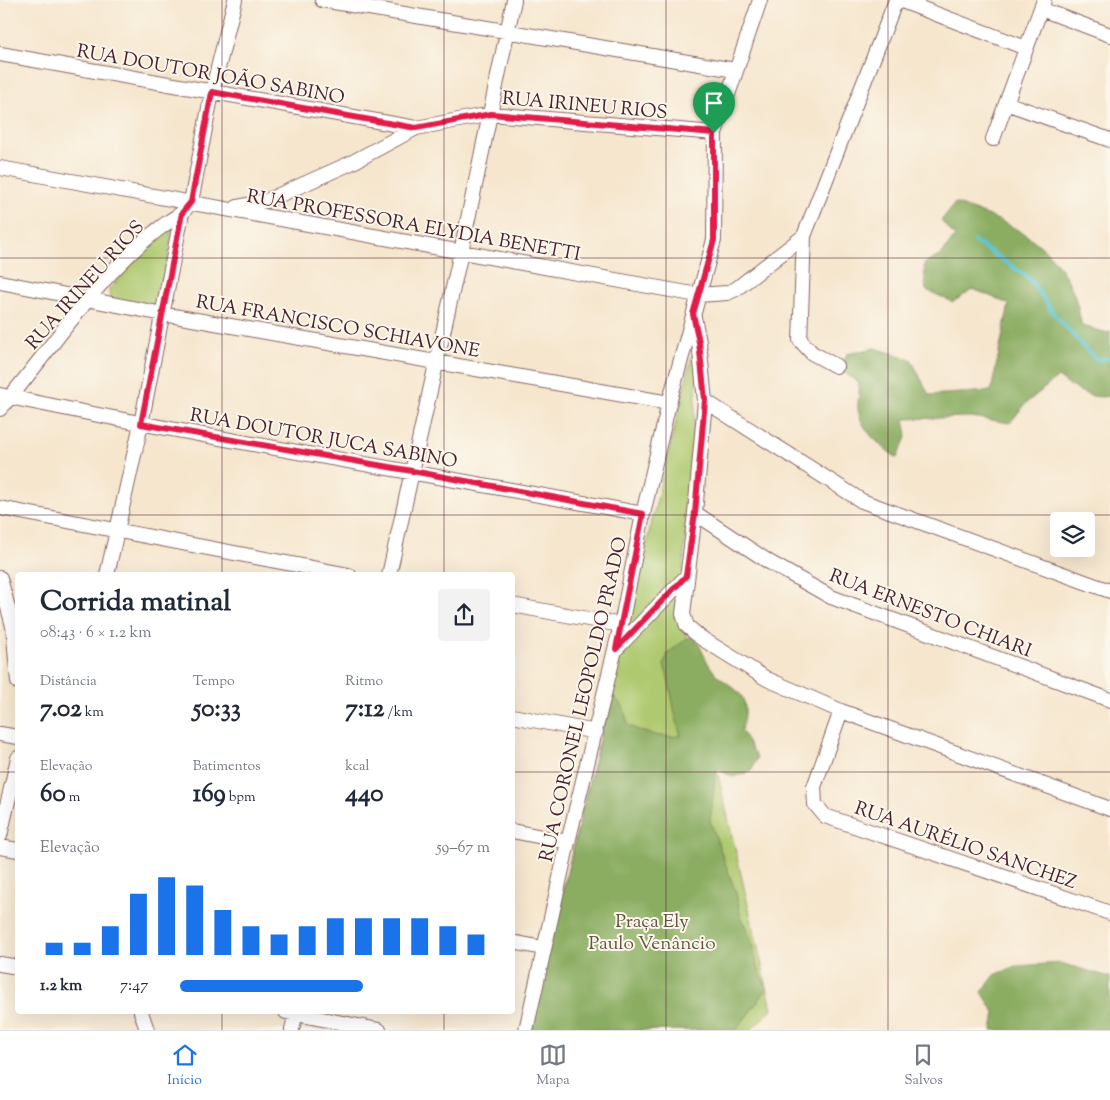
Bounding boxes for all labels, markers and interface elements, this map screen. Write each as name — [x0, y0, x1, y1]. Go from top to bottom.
street label: RUA DOUTOR JOÃO SABINO — [74, 39, 347, 112]
pin — [693, 82, 735, 133]
street label: RUA IRINEU RIOS — [501, 86, 669, 127]
icon: arrive — [700, 89, 728, 117]
street label: RUA PROFESSORA ELYDIA BENETTI — [244, 184, 583, 269]
street label: RUA IRINEU RIOS — [20, 215, 151, 356]
street label: RUA FRANCISCO SCHIAVONE — [194, 289, 482, 366]
street label: RUA DOUTOR JUCA SABINO — [188, 403, 459, 476]
map controls — [1050, 512, 1095, 557]
button: layers — [1050, 512, 1095, 557]
street label: RUA CORONEL LEOPOLDO PRADO — [534, 534, 635, 865]
street label: RUA ERNESTO CHIARI — [825, 563, 1035, 665]
text: Corrida matinal — [40, 583, 231, 623]
button: share — [438, 589, 490, 641]
text: 08:43 · 6 × 1.2 km — [40, 622, 152, 645]
text: Distância — [40, 672, 97, 692]
text: Tempo — [193, 672, 235, 692]
text: Ritmo — [345, 672, 383, 692]
text: 7.02 — [40, 692, 82, 728]
text: 50:33 — [193, 692, 241, 728]
text: 7:12 — [345, 692, 385, 728]
text: km — [82, 703, 104, 723]
text: /km — [385, 703, 413, 723]
text: Elevação — [40, 757, 92, 777]
text: Batimentos — [193, 757, 261, 777]
text: kcal — [345, 757, 369, 777]
text: 60 — [40, 777, 66, 813]
text: 169 — [193, 777, 226, 813]
text: 440 — [345, 777, 384, 813]
text: m — [66, 788, 80, 808]
text: bpm — [226, 788, 256, 808]
street label: RUA AURÉLIO SANCHEZ — [851, 796, 1080, 897]
text: Elevação — [40, 837, 100, 860]
text: 59–67 m — [436, 837, 490, 860]
park label: Praça Ely Paulo Venâncio — [588, 909, 716, 958]
text: 1.2 km — [40, 975, 82, 998]
text: 7:47 — [120, 975, 148, 998]
tab: Início — [167, 1041, 202, 1091]
tab: Mapa — [536, 1041, 570, 1091]
tab: Salvos — [904, 1041, 943, 1091]

